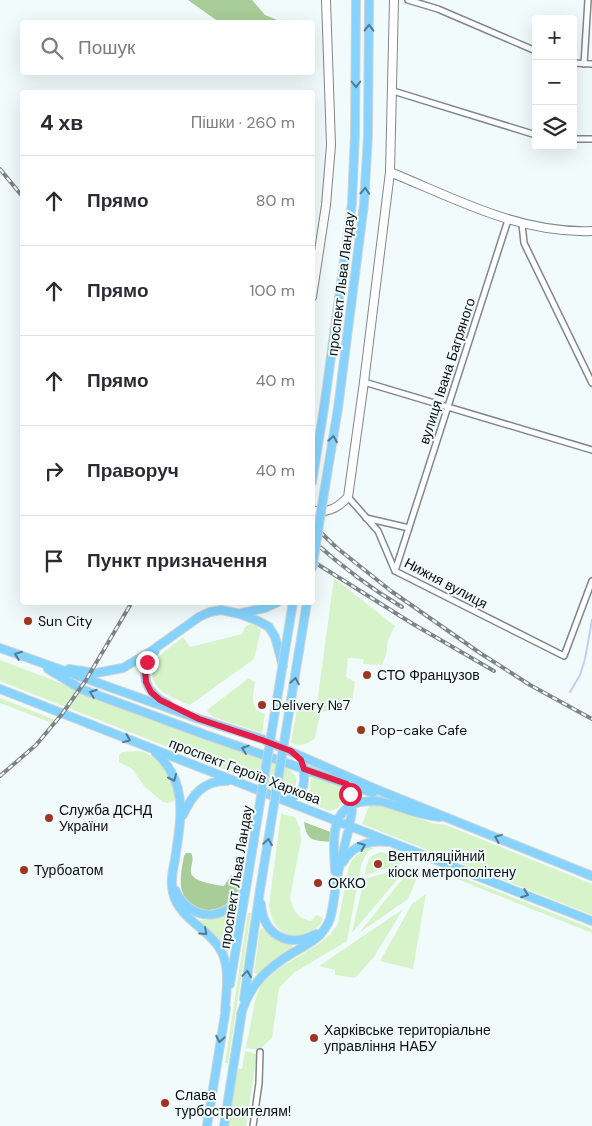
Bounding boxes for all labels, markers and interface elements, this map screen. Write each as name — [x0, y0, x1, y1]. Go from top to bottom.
map controls — [532, 15, 577, 150]
button: + — [532, 15, 577, 60]
search box — [20, 20, 315, 75]
one-way arrow — [364, 24, 374, 32]
icon: search — [38, 34, 66, 62]
text: Пошук — [78, 35, 135, 60]
button: − — [532, 60, 577, 105]
one-way arrow — [351, 80, 361, 88]
button: layers — [532, 105, 577, 150]
text: 4 хв — [40, 109, 83, 137]
text: Пішки · 260 m — [191, 112, 295, 133]
icon: ahead — [40, 187, 68, 215]
one-way arrow — [360, 187, 370, 194]
text: Прямо — [87, 188, 149, 213]
text: 80 m — [256, 190, 295, 211]
street label: проспект Льва Ландау — [323, 211, 359, 357]
icon: ahead — [40, 277, 68, 305]
text: Прямо — [87, 278, 149, 303]
text: 100 m — [250, 280, 295, 301]
street label: вулиця Івана Багряного — [415, 295, 479, 446]
icon: ahead — [40, 367, 68, 395]
text: Прямо — [87, 368, 149, 393]
text: 40 m — [256, 370, 295, 391]
one-way arrow — [327, 434, 337, 443]
icon: right — [40, 457, 68, 485]
text: Праворуч — [87, 458, 179, 483]
text: 40 m — [256, 460, 295, 481]
icon: arrive — [40, 547, 68, 575]
text: Пункт призначення — [87, 548, 267, 573]
street label: Нижня вулиця — [401, 554, 491, 612]
place label: Sun City — [38, 612, 93, 630]
marker: Sun City — [22, 615, 34, 627]
one-way arrow — [14, 651, 23, 661]
route end — [136, 651, 159, 674]
place label: СТО Французов — [377, 666, 480, 684]
marker: СТО Французов — [361, 669, 373, 681]
one-way arrow — [289, 677, 299, 686]
one-way arrow — [89, 689, 98, 699]
place label: Delivery №7 — [272, 696, 350, 714]
marker: Delivery №7 — [256, 699, 268, 711]
place label: Pop-cake Cafe — [371, 721, 467, 739]
marker: Pop-cake Cafe — [355, 724, 367, 736]
one-way arrow — [122, 733, 131, 743]
street label: проспект Героїв Харкова — [167, 734, 324, 808]
one-way arrow — [242, 745, 250, 755]
one-way arrow — [167, 773, 178, 782]
route start — [339, 783, 362, 806]
place label: Служба ДСНД України — [59, 801, 153, 835]
street label: проспект Льва Ландау — [216, 804, 256, 950]
marker: Служба ДСНД України — [43, 812, 55, 824]
one-way arrow — [494, 834, 503, 844]
one-way arrow — [263, 837, 273, 846]
one-way arrow — [357, 842, 366, 852]
place label: Вентиляційний кіоск метрополітену — [388, 847, 516, 881]
marker: Вентиляційний кіоск метрополітену — [372, 858, 384, 870]
place label: Турбоатом — [34, 861, 103, 879]
marker: Турбоатом — [18, 864, 30, 876]
place label: ОККО — [328, 874, 366, 892]
marker: ОККО — [312, 877, 324, 889]
one-way arrow — [520, 888, 529, 899]
one-way arrow — [199, 926, 208, 935]
one-way arrow — [242, 970, 252, 978]
place label: Харківське територіальне управління НАБУ — [324, 1021, 491, 1055]
marker: Харківське територіальне управління НАБУ — [308, 1032, 320, 1044]
one-way arrow — [216, 1035, 226, 1044]
place label: Слава турбостроителям! — [175, 1086, 291, 1120]
marker: Слава турбостроителям! — [159, 1097, 171, 1109]

